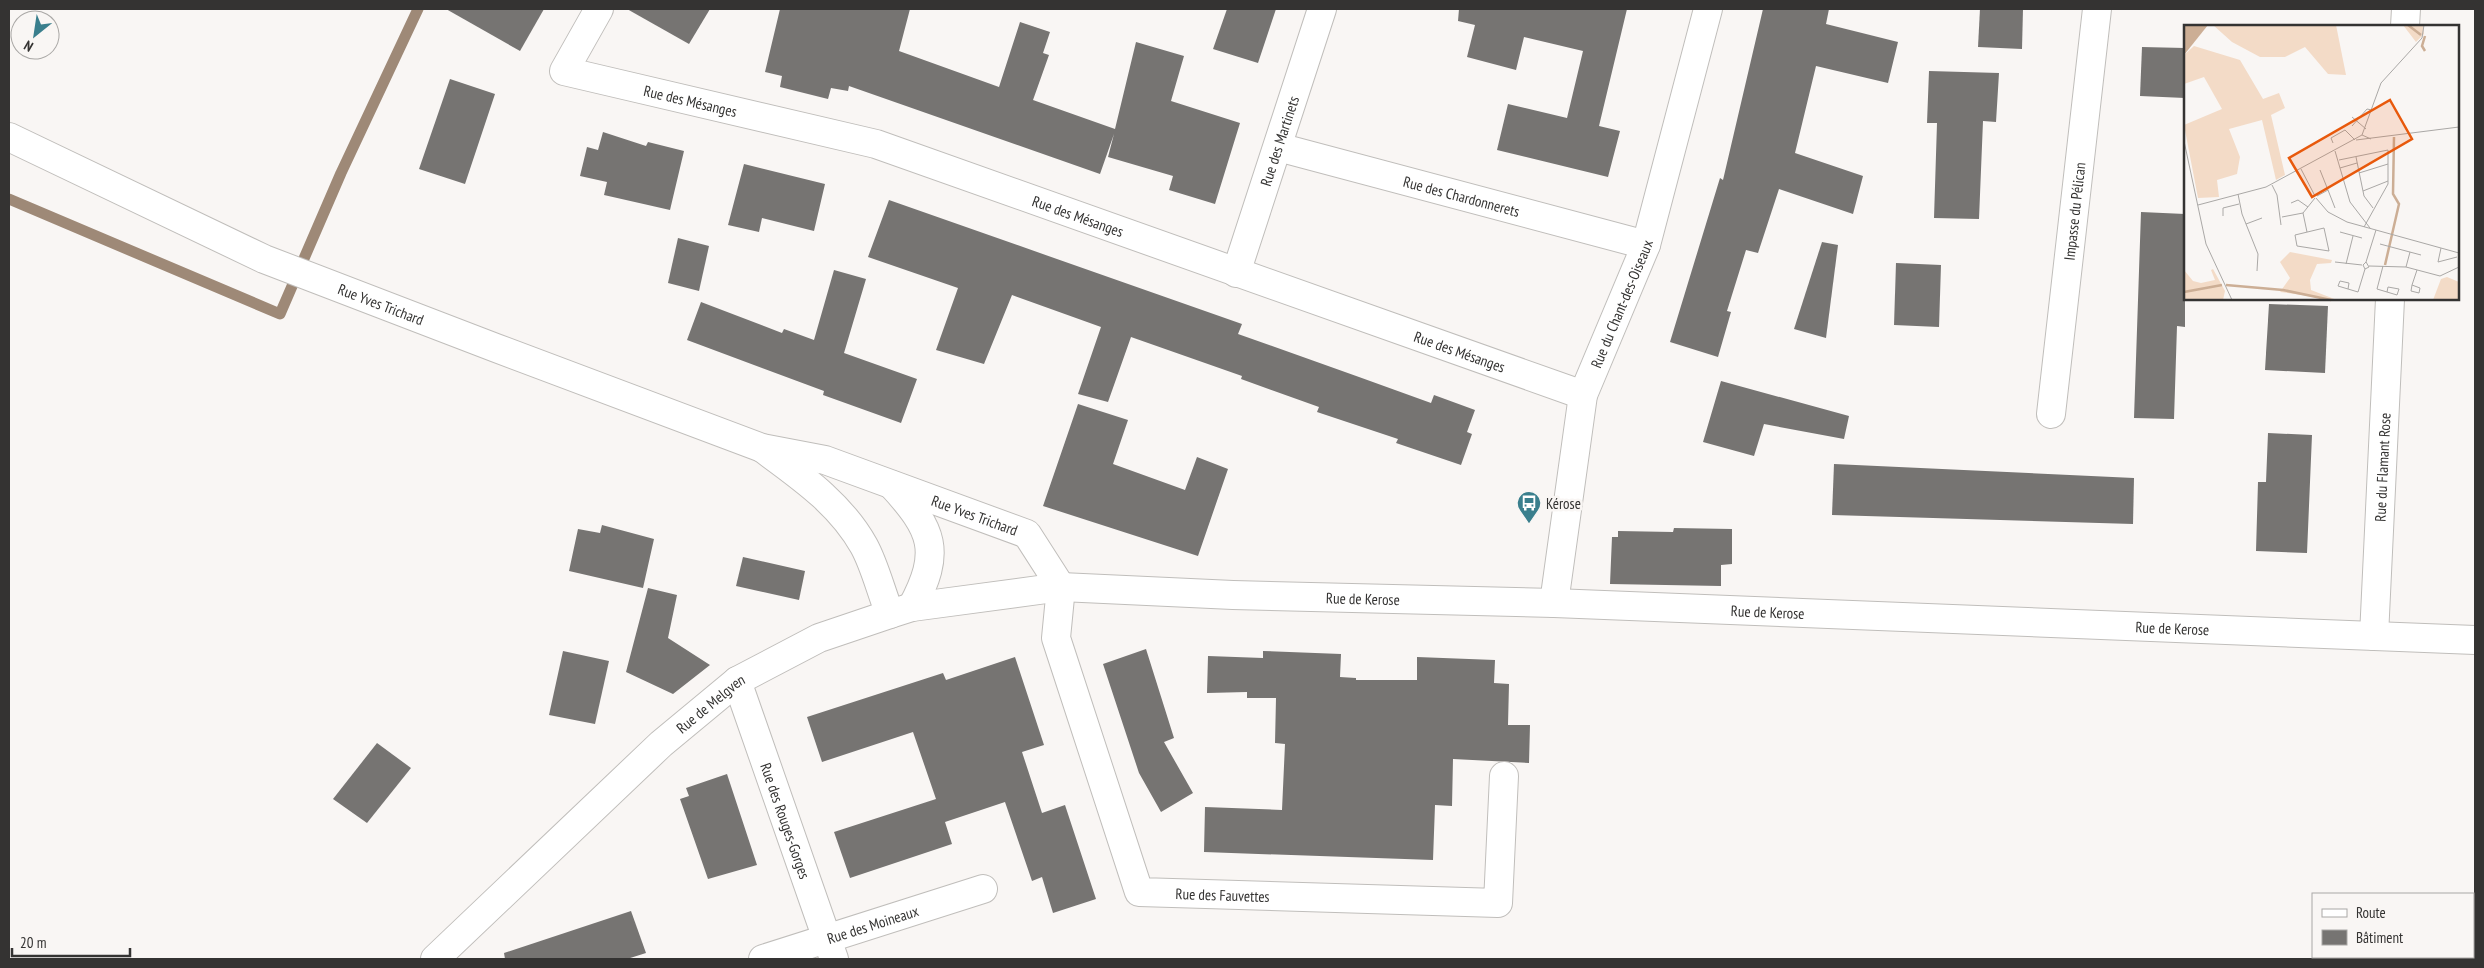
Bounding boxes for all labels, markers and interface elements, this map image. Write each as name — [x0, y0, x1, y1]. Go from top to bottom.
north arrow — [10, 10, 60, 60]
inset map — [2184, 25, 2459, 300]
text: N — [21, 37, 36, 56]
street label: Rue des Mésanges — [642, 80, 739, 121]
street label: Rue des Martinets — [1256, 93, 1303, 188]
street label: Impasse du Pélican — [2059, 161, 2089, 261]
street label: Rue des Chardonnerets — [1401, 171, 1522, 220]
street label: Rue des Mésanges — [1030, 191, 1126, 241]
street label: Rue du Chant-des-Oiseaux — [1586, 238, 1656, 371]
street label: Rue Yves Trichard — [335, 279, 427, 329]
street label: Rue des Mésanges — [1412, 326, 1508, 376]
street label: Rue du Flamant Rose — [2370, 412, 2394, 522]
street label: Rue Yves Trichard — [929, 490, 1020, 539]
bus stop icon: Kérose — [1516, 490, 1542, 524]
place label: Kérose — [1546, 494, 1581, 513]
street label: Rue de Kerose — [1326, 588, 1400, 609]
street label: Rue de Kerose — [1730, 601, 1805, 623]
street label: Rue de Kerose — [2135, 617, 2210, 639]
street label: Rue de Melgven — [672, 669, 748, 737]
street label: Rue des Rouges-Gorges — [757, 760, 815, 881]
street label: Rue des Fauvettes — [1175, 884, 1270, 905]
legend — [2312, 893, 2474, 958]
street label: Rue des Moineaux — [824, 901, 921, 948]
text: Route — [2356, 903, 2386, 922]
scale bar — [12, 926, 130, 958]
text: Bâtiment — [2356, 928, 2403, 947]
text: 20 m — [20, 933, 46, 952]

